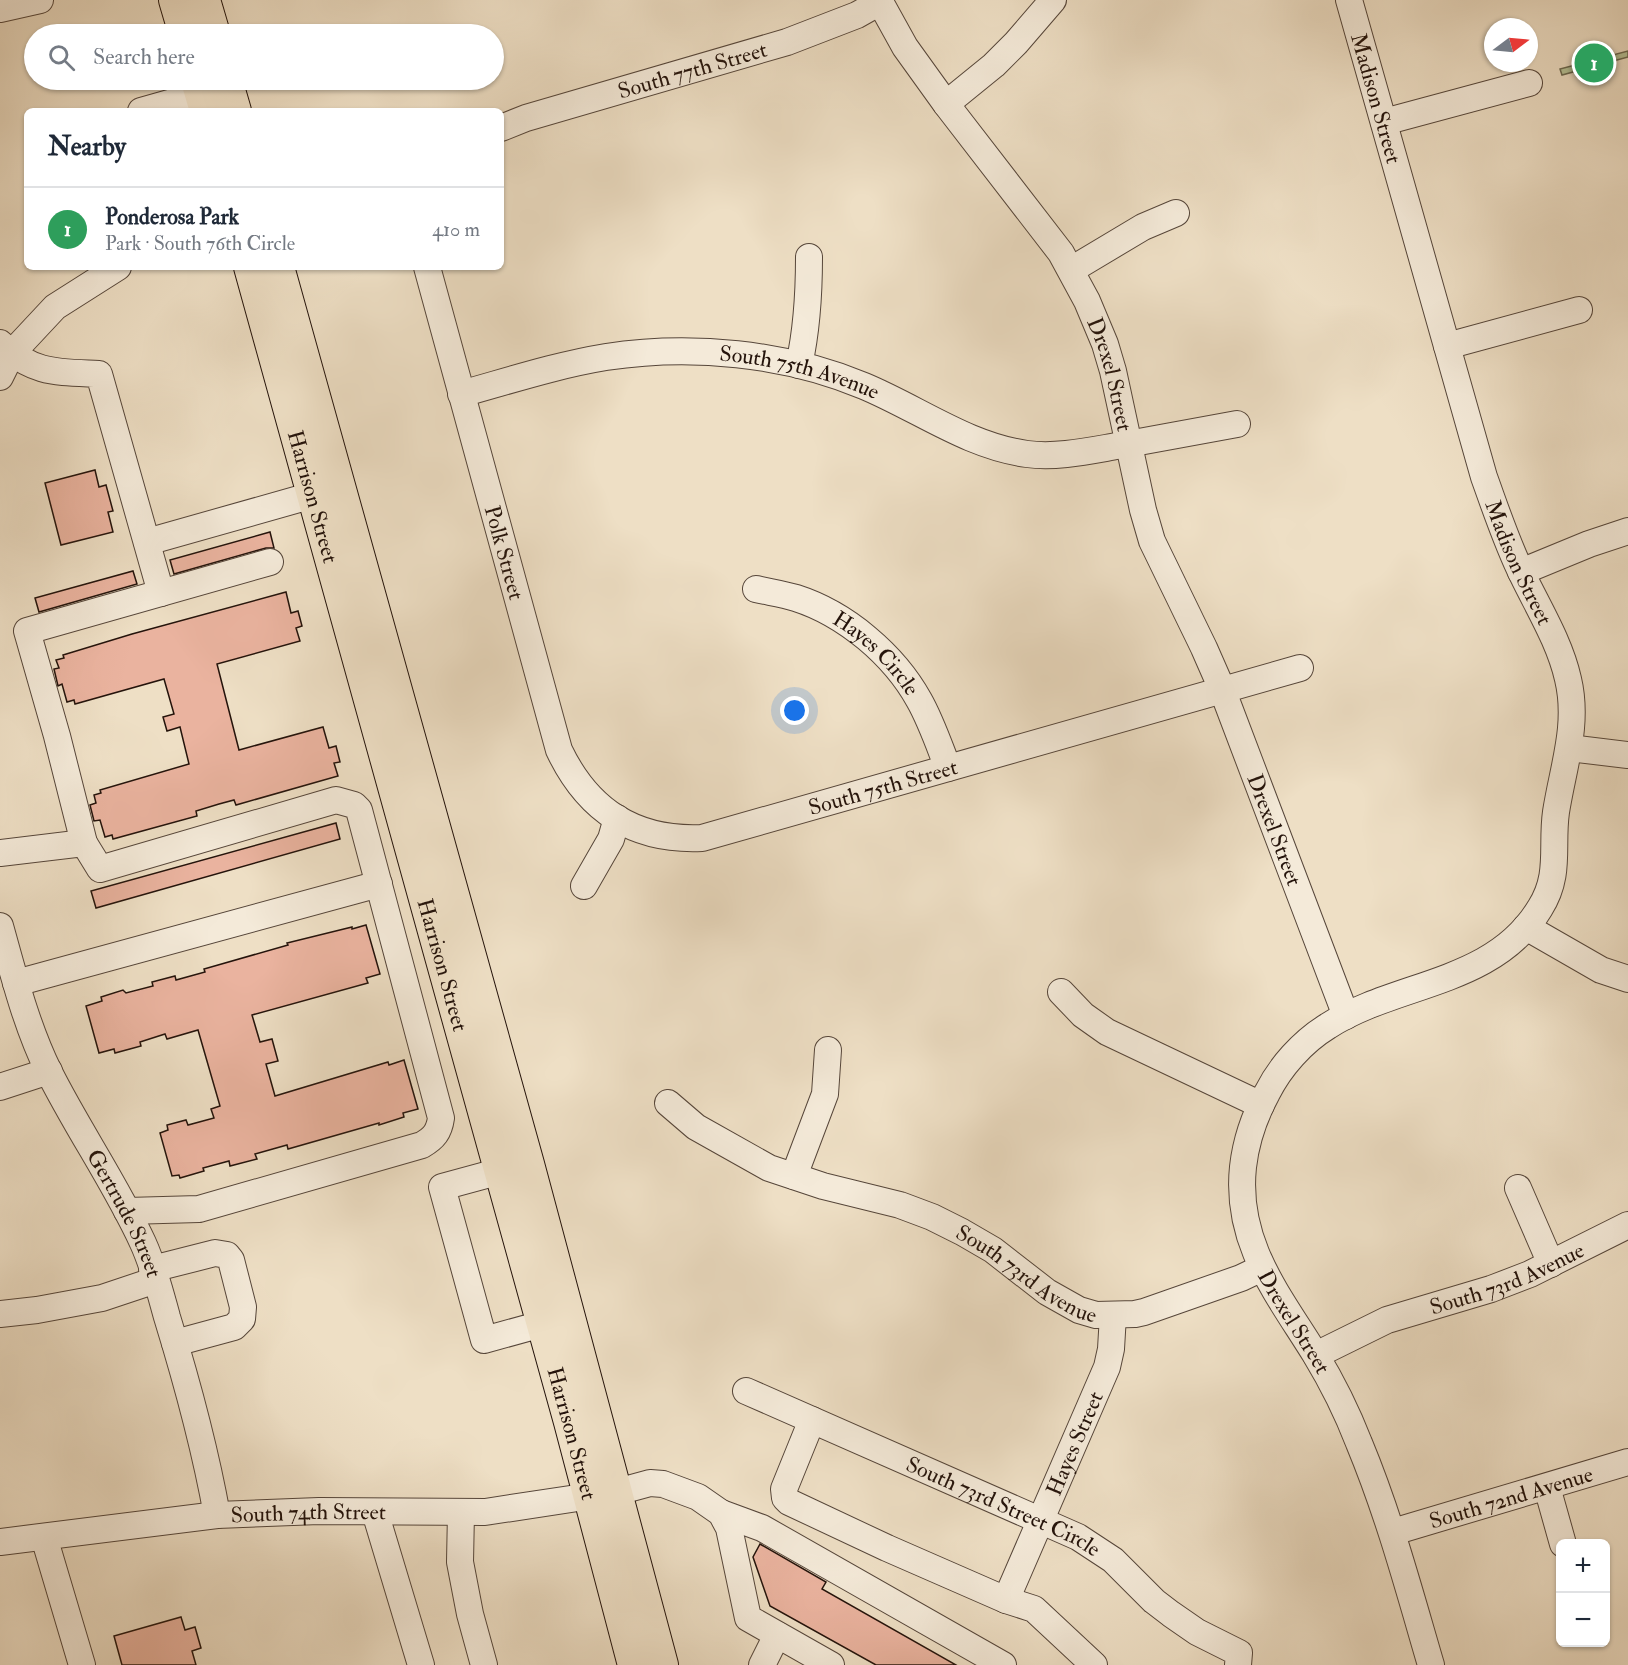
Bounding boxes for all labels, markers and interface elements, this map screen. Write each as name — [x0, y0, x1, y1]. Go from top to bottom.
north arrow — [1484, 18, 1538, 72]
search box — [24, 24, 504, 90]
street label: Madison Street — [1344, 30, 1408, 167]
street label: South 77th Street — [615, 36, 770, 106]
pin: 1 — [1574, 40, 1614, 86]
icon: search — [45, 41, 78, 74]
text: Search here — [93, 43, 195, 71]
text: Nearby — [48, 131, 126, 163]
text: Ponderosa Park — [105, 203, 239, 231]
text: 1 — [64, 217, 71, 242]
text: 410 m — [432, 217, 480, 242]
text: Park · South 76th Circle — [105, 231, 295, 256]
street label: Drexel Street — [1080, 313, 1139, 434]
street label: South 75th Avenue — [719, 340, 884, 406]
street label: Harrison Street — [281, 427, 344, 566]
street label: Madison Street — [1478, 496, 1559, 630]
street label: Polk Street — [478, 502, 530, 603]
street label: Hayes Circle — [827, 605, 926, 701]
your location — [780, 696, 809, 725]
street label: South 75th Street — [805, 753, 961, 822]
street label: Drexel Street — [1240, 770, 1308, 890]
street label: Harrison Street — [411, 895, 474, 1035]
street label: Gertrude Street — [80, 1144, 168, 1281]
street label: South 73rd Avenue — [951, 1219, 1100, 1330]
street label: South 73rd Avenue — [1427, 1236, 1589, 1321]
street label: Drexel Street — [1251, 1265, 1337, 1379]
street label: Harrison Street — [540, 1364, 603, 1503]
street label: Hayes Street — [1040, 1387, 1110, 1500]
street label: South 73rd Street Circle — [902, 1450, 1106, 1563]
street label: South 72nd Avenue — [1426, 1460, 1596, 1535]
street label: South 74th Street — [230, 1498, 386, 1529]
map controls — [1556, 1539, 1610, 1647]
button: + — [1556, 1539, 1610, 1593]
button: − — [1556, 1593, 1610, 1647]

